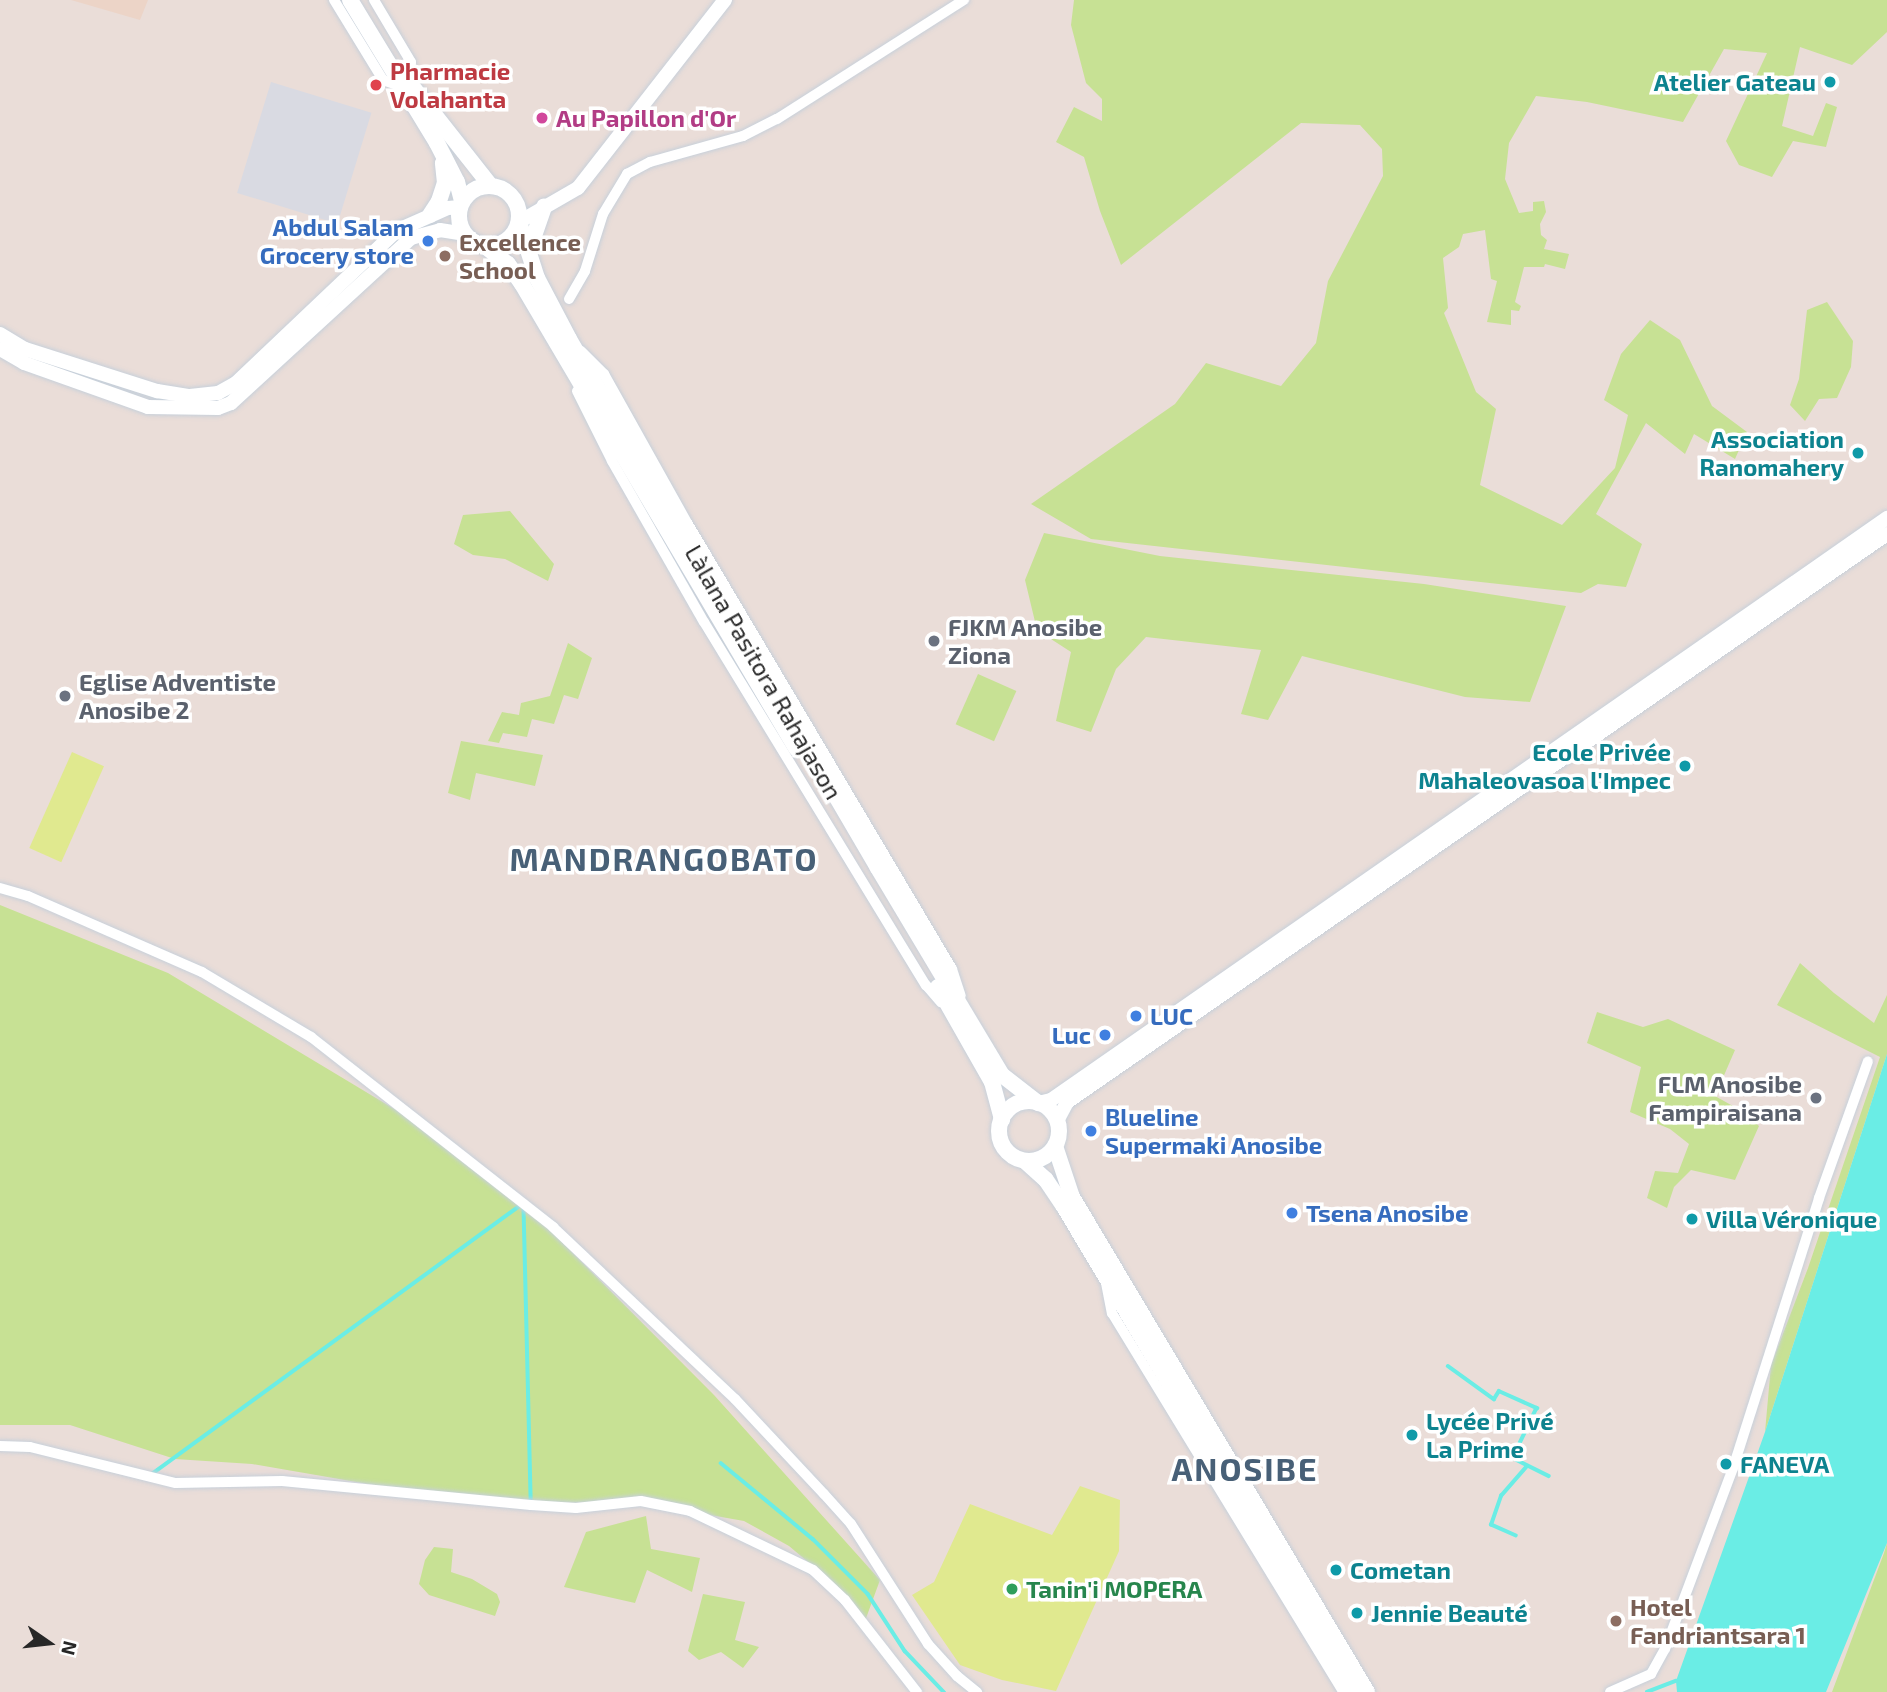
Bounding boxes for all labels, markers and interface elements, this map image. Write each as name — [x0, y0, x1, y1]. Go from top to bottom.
place label: Pharmacie Volahanta — [390, 57, 510, 113]
place label: Atelier Gateau — [1653, 68, 1816, 96]
marker: Atelier Gateau — [1822, 74, 1838, 90]
marker: Pharmacie Volahanta — [368, 77, 384, 93]
place label: Au Papillon d'Or — [556, 104, 736, 132]
marker: Au Papillon d'Or — [534, 110, 550, 126]
place label: Abdul Salam Grocery store — [259, 213, 414, 269]
place label: Excellence School — [459, 228, 581, 284]
marker: Abdul Salam Grocery store — [420, 233, 436, 249]
marker: Excellence School — [437, 248, 453, 264]
place label: Association Ranomahery — [1700, 425, 1844, 481]
marker: Association Ranomahery — [1850, 445, 1866, 461]
street label: Làlana Pasitora Rahajason — [679, 540, 849, 804]
place label: FJKM Anosibe Ziona — [948, 613, 1103, 669]
marker: FJKM Anosibe Ziona — [926, 633, 942, 649]
place label: Eglise Adventiste Anosibe 2 — [79, 668, 277, 724]
marker: Eglise Adventiste Anosibe 2 — [57, 688, 73, 704]
place label: Ecole Privée Mahaleovasoa l'Impec — [1418, 738, 1671, 794]
marker: Ecole Privée Mahaleovasoa l'Impec — [1677, 758, 1693, 774]
district label: MANDRANGOBATO — [511, 839, 817, 877]
place label: LUC — [1150, 1002, 1193, 1030]
marker: LUC — [1128, 1008, 1144, 1024]
place label: Luc — [1052, 1021, 1091, 1049]
marker: Luc — [1097, 1027, 1113, 1043]
place label: FLM Anosibe Fampiraisana — [1648, 1070, 1802, 1126]
marker: FLM Anosibe Fampiraisana — [1808, 1090, 1824, 1106]
place label: Blueline Supermaki Anosibe — [1105, 1103, 1323, 1159]
marker: Blueline Supermaki Anosibe — [1083, 1123, 1099, 1139]
place label: Tsena Anosibe — [1306, 1199, 1469, 1227]
marker: Tsena Anosibe — [1284, 1205, 1300, 1221]
place label: Villa Véronique — [1706, 1205, 1878, 1233]
marker: Villa Véronique — [1684, 1211, 1700, 1227]
place label: Lycée Privé La Prime — [1426, 1407, 1554, 1463]
marker: Lycée Privé La Prime — [1404, 1427, 1420, 1443]
district label: ANOSIBE — [1172, 1449, 1318, 1487]
place label: FANEVA — [1740, 1450, 1829, 1478]
marker: FANEVA — [1718, 1456, 1734, 1472]
place label: Cometan — [1350, 1556, 1451, 1584]
marker: Cometan — [1328, 1562, 1344, 1578]
place label: Tanin'i MOPERA — [1026, 1575, 1203, 1603]
marker: Tanin'i MOPERA — [1004, 1581, 1020, 1597]
place label: Hotel Fandriantsara 1 — [1630, 1593, 1806, 1649]
place label: Jennie Beauté — [1371, 1599, 1528, 1627]
marker: Jennie Beauté — [1349, 1605, 1365, 1621]
north arrow — [14, 1608, 84, 1678]
marker: Hotel Fandriantsara 1 — [1608, 1613, 1624, 1629]
text: N — [57, 1639, 83, 1658]

